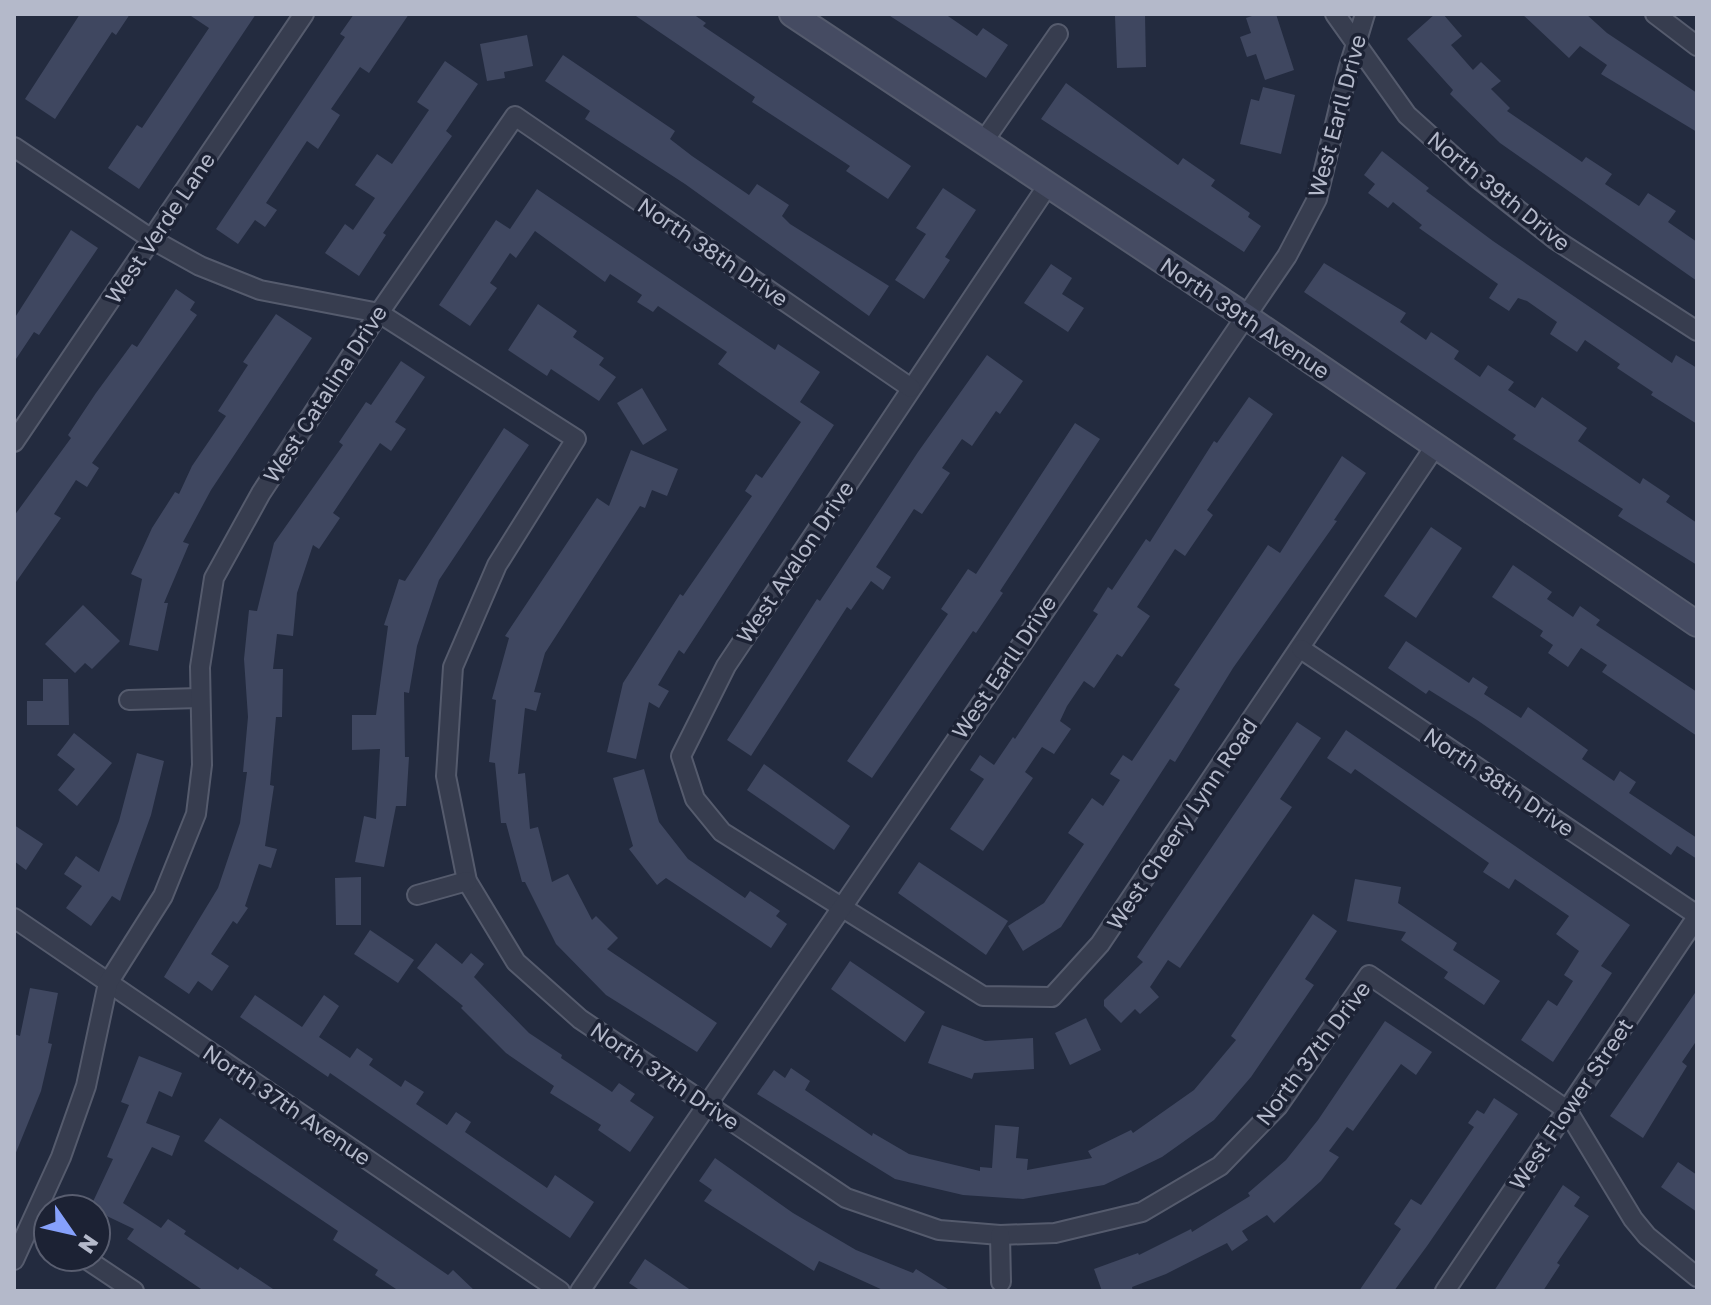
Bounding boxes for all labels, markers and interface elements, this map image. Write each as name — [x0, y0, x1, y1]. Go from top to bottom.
street label: West Earll Drive — [1302, 32, 1371, 200]
street label: North 39th Drive — [1423, 125, 1576, 256]
street label: West Verde Lane — [99, 147, 220, 309]
street label: North 38th Drive — [633, 191, 794, 312]
street label: North 39th Avenue — [1155, 251, 1335, 384]
street label: West Catalina Drive — [257, 300, 392, 488]
street label: West Avalon Drive — [730, 475, 859, 648]
street label: West Earll Drive — [946, 590, 1062, 744]
street label: West Cheery Lynn Road — [1101, 713, 1263, 935]
street label: North 38th Drive — [1419, 721, 1580, 842]
street label: North 37th Drive — [1250, 975, 1376, 1130]
street label: West Flower Street — [1503, 1013, 1638, 1195]
street label: North 37th Drive — [586, 1016, 745, 1135]
street label: North 37th Avenue — [198, 1038, 376, 1171]
north arrow — [32, 1193, 112, 1273]
text: N — [73, 1230, 105, 1259]

